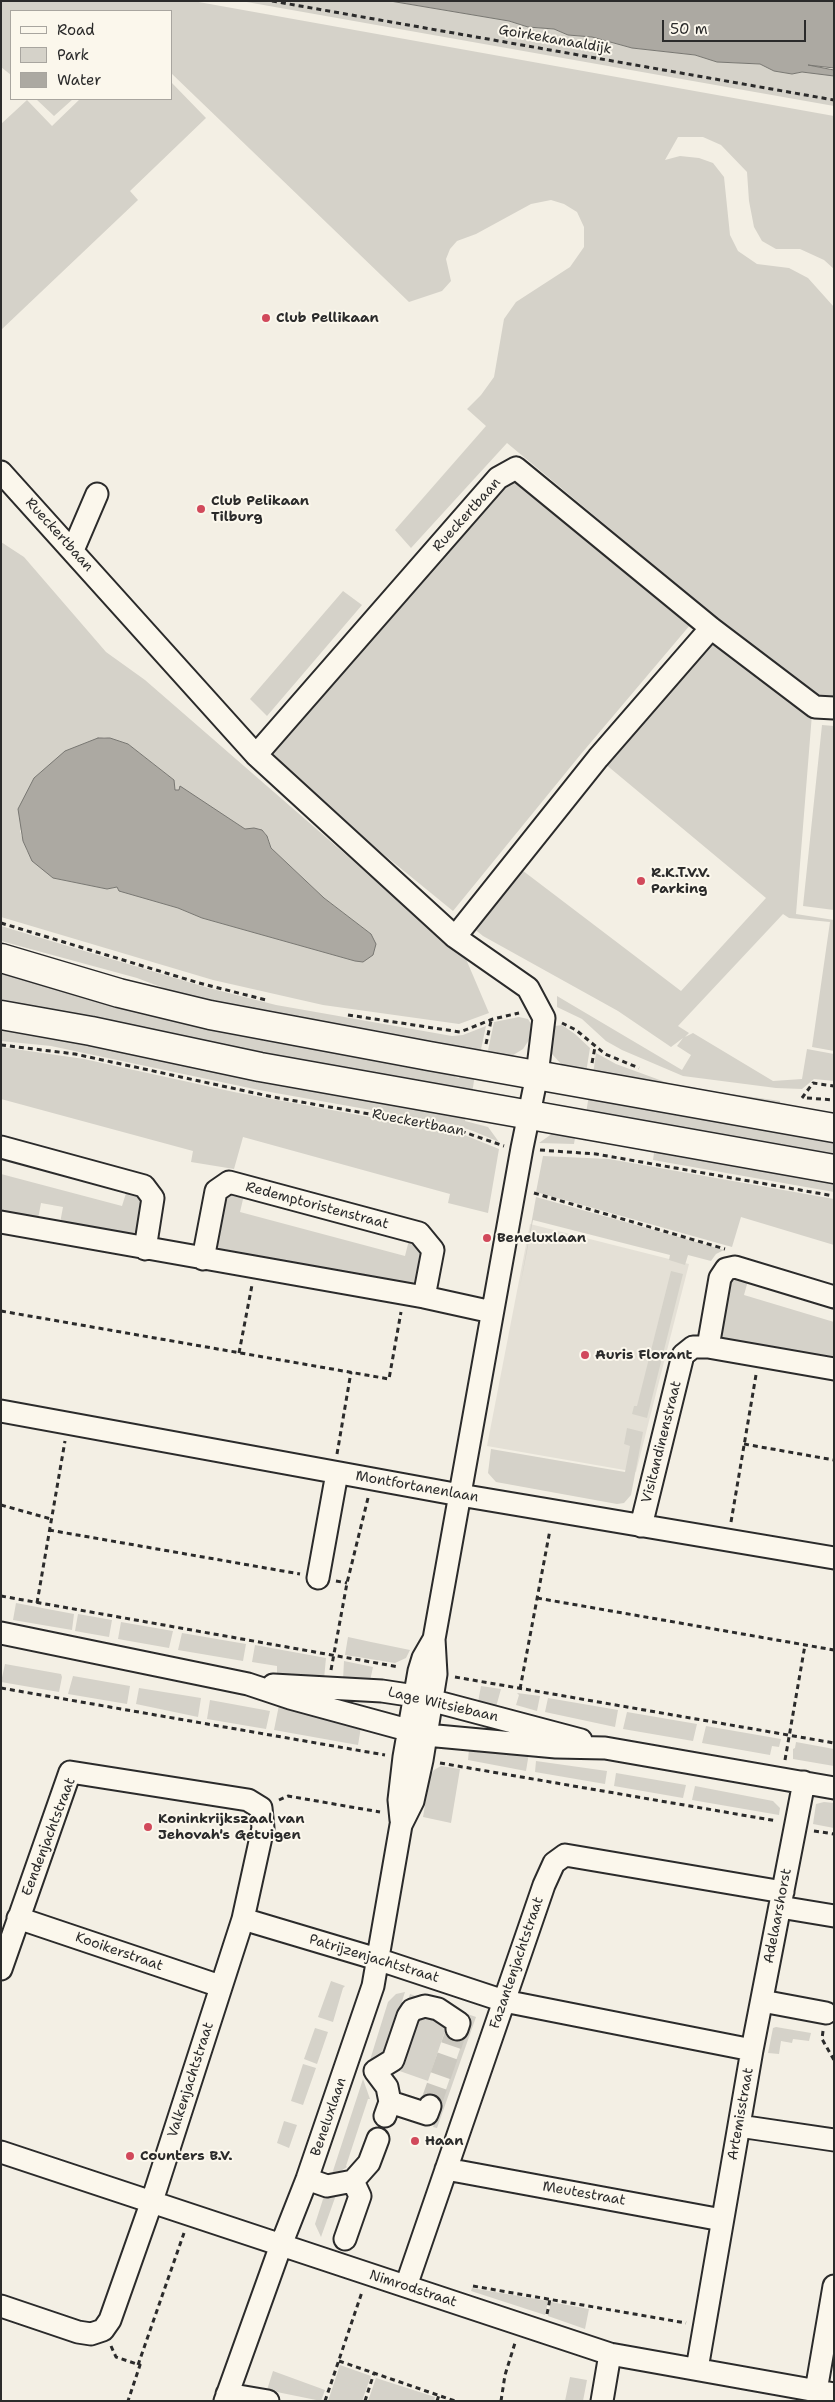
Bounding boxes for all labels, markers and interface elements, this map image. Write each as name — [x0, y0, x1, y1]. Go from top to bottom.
legend — [10, 10, 172, 100]
scale bar — [665, 10, 809, 42]
text: 50 m — [670, 19, 708, 39]
text: Road — [57, 20, 95, 40]
street label: Goirkekanaaldijk — [497, 22, 613, 58]
text: Park — [57, 45, 89, 65]
text: Water — [57, 70, 101, 90]
place label: Club Pellikaan — [276, 310, 379, 326]
marker: Club Pellikaan — [260, 312, 272, 324]
street label: Rueckertbaan — [430, 475, 504, 555]
place label: Club Pelikaan Tilburg — [211, 493, 309, 526]
street label: Rueckertbaan — [22, 495, 96, 575]
marker: Club Pelikaan Tilburg — [195, 503, 207, 515]
place label: R.K.T.V.V. Parking — [651, 865, 710, 898]
marker: R.K.T.V.V. Parking — [635, 875, 647, 887]
street label: Rueckertbaan — [371, 1106, 465, 1140]
street label: Redemptoristenstraat — [244, 1179, 390, 1233]
place label: Beneluxlaan — [497, 1230, 586, 1246]
marker: Beneluxlaan — [481, 1232, 493, 1244]
place label: Auris Florant — [595, 1347, 692, 1363]
marker: Auris Florant — [579, 1349, 591, 1361]
street label: Visitandinenstraat — [639, 1379, 685, 1505]
street label: Montfortanenlaan — [354, 1468, 480, 1506]
street label: Lage Witsiebaan — [386, 1684, 500, 1726]
street label: Eendenjachtstraat — [19, 1776, 79, 1898]
place label: Koninkrijkszaal van Jehovah's Getuigen — [158, 1811, 304, 1844]
marker: Koninkrijkszaal van Jehovah's Getuigen — [142, 1821, 154, 1833]
street label: Adelaarshorst — [761, 1867, 795, 1965]
street label: Fazantenjachtstraat — [487, 1895, 547, 2031]
street label: Kooikerstraat — [73, 1929, 165, 1975]
street label: Patrijzenjachtstraat — [307, 1931, 441, 1987]
street label: Valkenjachtstraat — [164, 2020, 218, 2140]
street label: Artemisstraat — [725, 2066, 757, 2162]
street label: Beneluxlaan — [308, 2076, 350, 2158]
place label: Haan — [425, 2133, 463, 2149]
marker: Haan — [409, 2135, 421, 2147]
place label: Counters B.V. — [140, 2148, 233, 2164]
marker: Counters B.V. — [124, 2150, 136, 2162]
street label: Meutestraat — [541, 2178, 627, 2210]
street label: Nimrodstraat — [367, 2267, 459, 2311]

